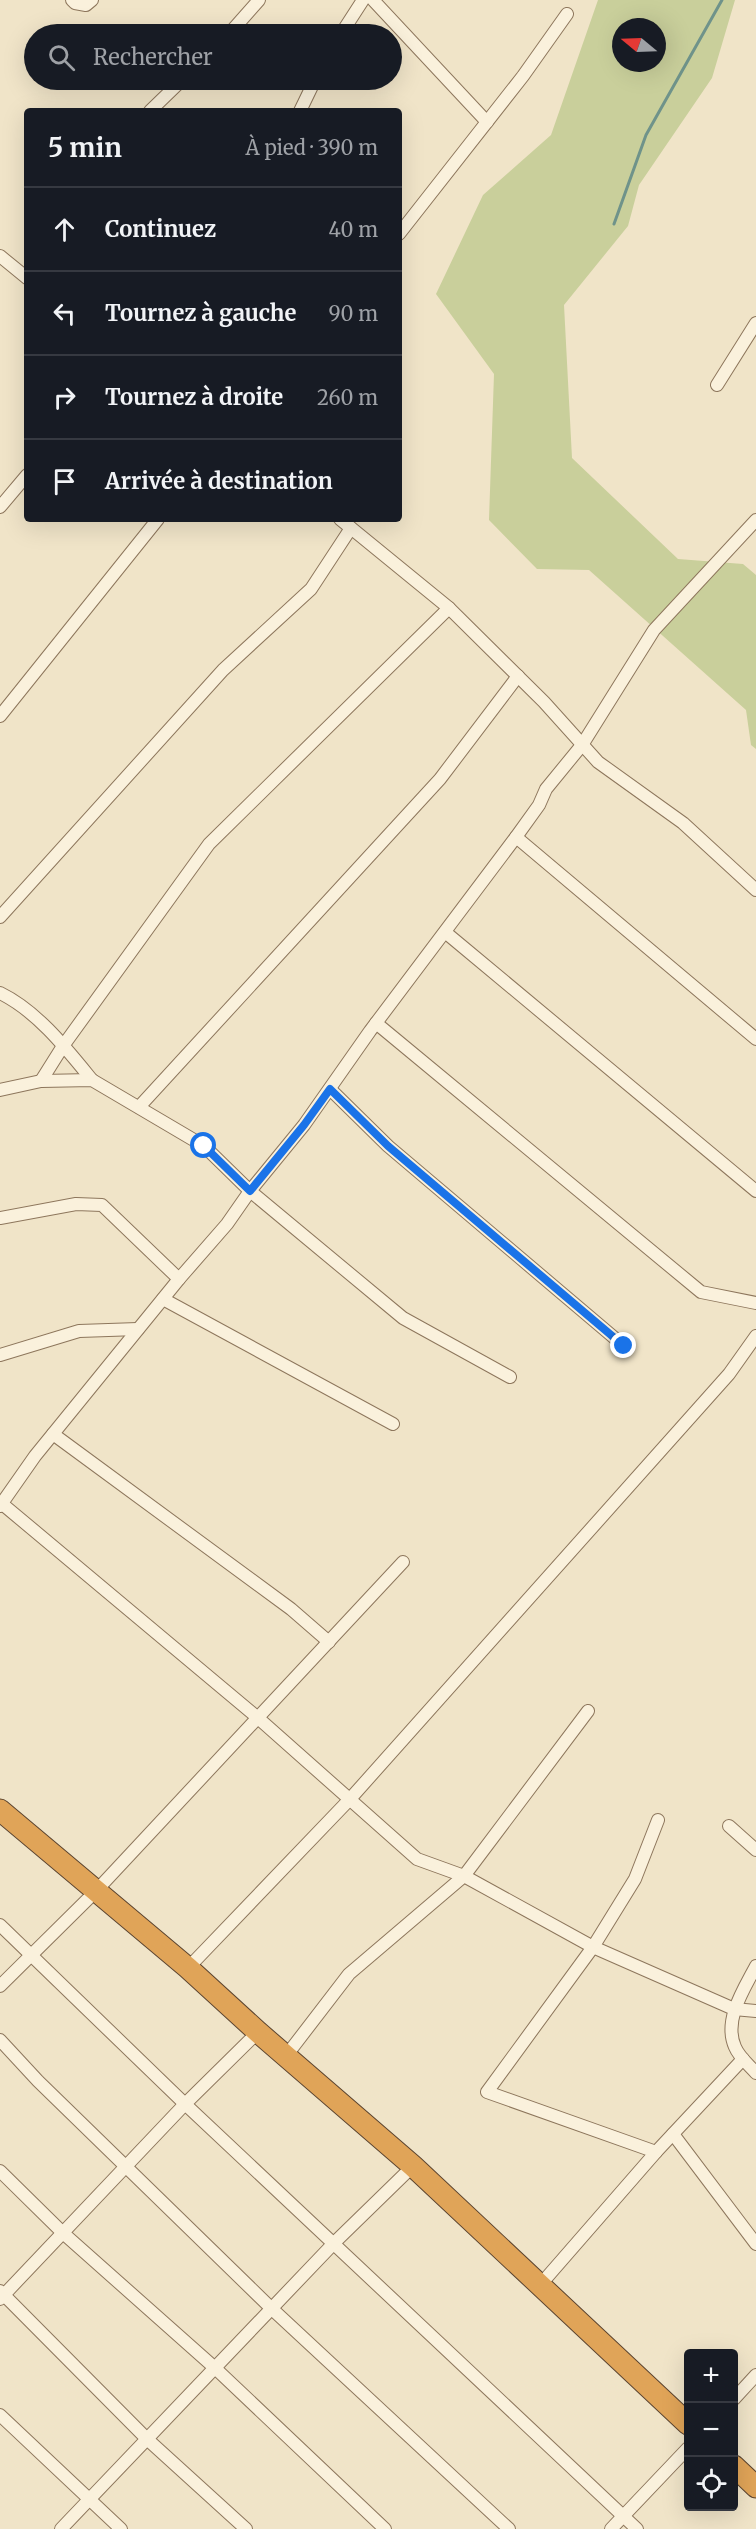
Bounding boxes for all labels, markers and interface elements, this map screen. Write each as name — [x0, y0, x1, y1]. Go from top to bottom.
north arrow — [612, 18, 666, 72]
search box — [24, 24, 402, 90]
icon: search — [45, 41, 78, 74]
text: Rechercher — [93, 43, 213, 71]
text: 5 min — [48, 131, 122, 164]
text: À pied · 390 m — [246, 135, 378, 160]
icon: ahead — [48, 213, 81, 246]
text: Continuez — [105, 215, 216, 243]
text: 40 m — [328, 217, 378, 242]
icon: left — [48, 297, 81, 330]
text: Tournez à gauche — [105, 299, 296, 327]
text: 90 m — [328, 301, 378, 326]
icon: right — [48, 381, 81, 414]
text: Tournez à droite — [105, 383, 283, 411]
text: 260 m — [317, 385, 378, 410]
icon: arrive — [48, 465, 81, 498]
text: Arrivée à destination — [105, 467, 333, 495]
route start — [190, 1132, 216, 1158]
route end — [610, 1332, 636, 1358]
map controls — [684, 2349, 738, 2511]
button: + — [684, 2349, 738, 2403]
button: − — [684, 2403, 738, 2457]
button: locate — [684, 2457, 738, 2511]

